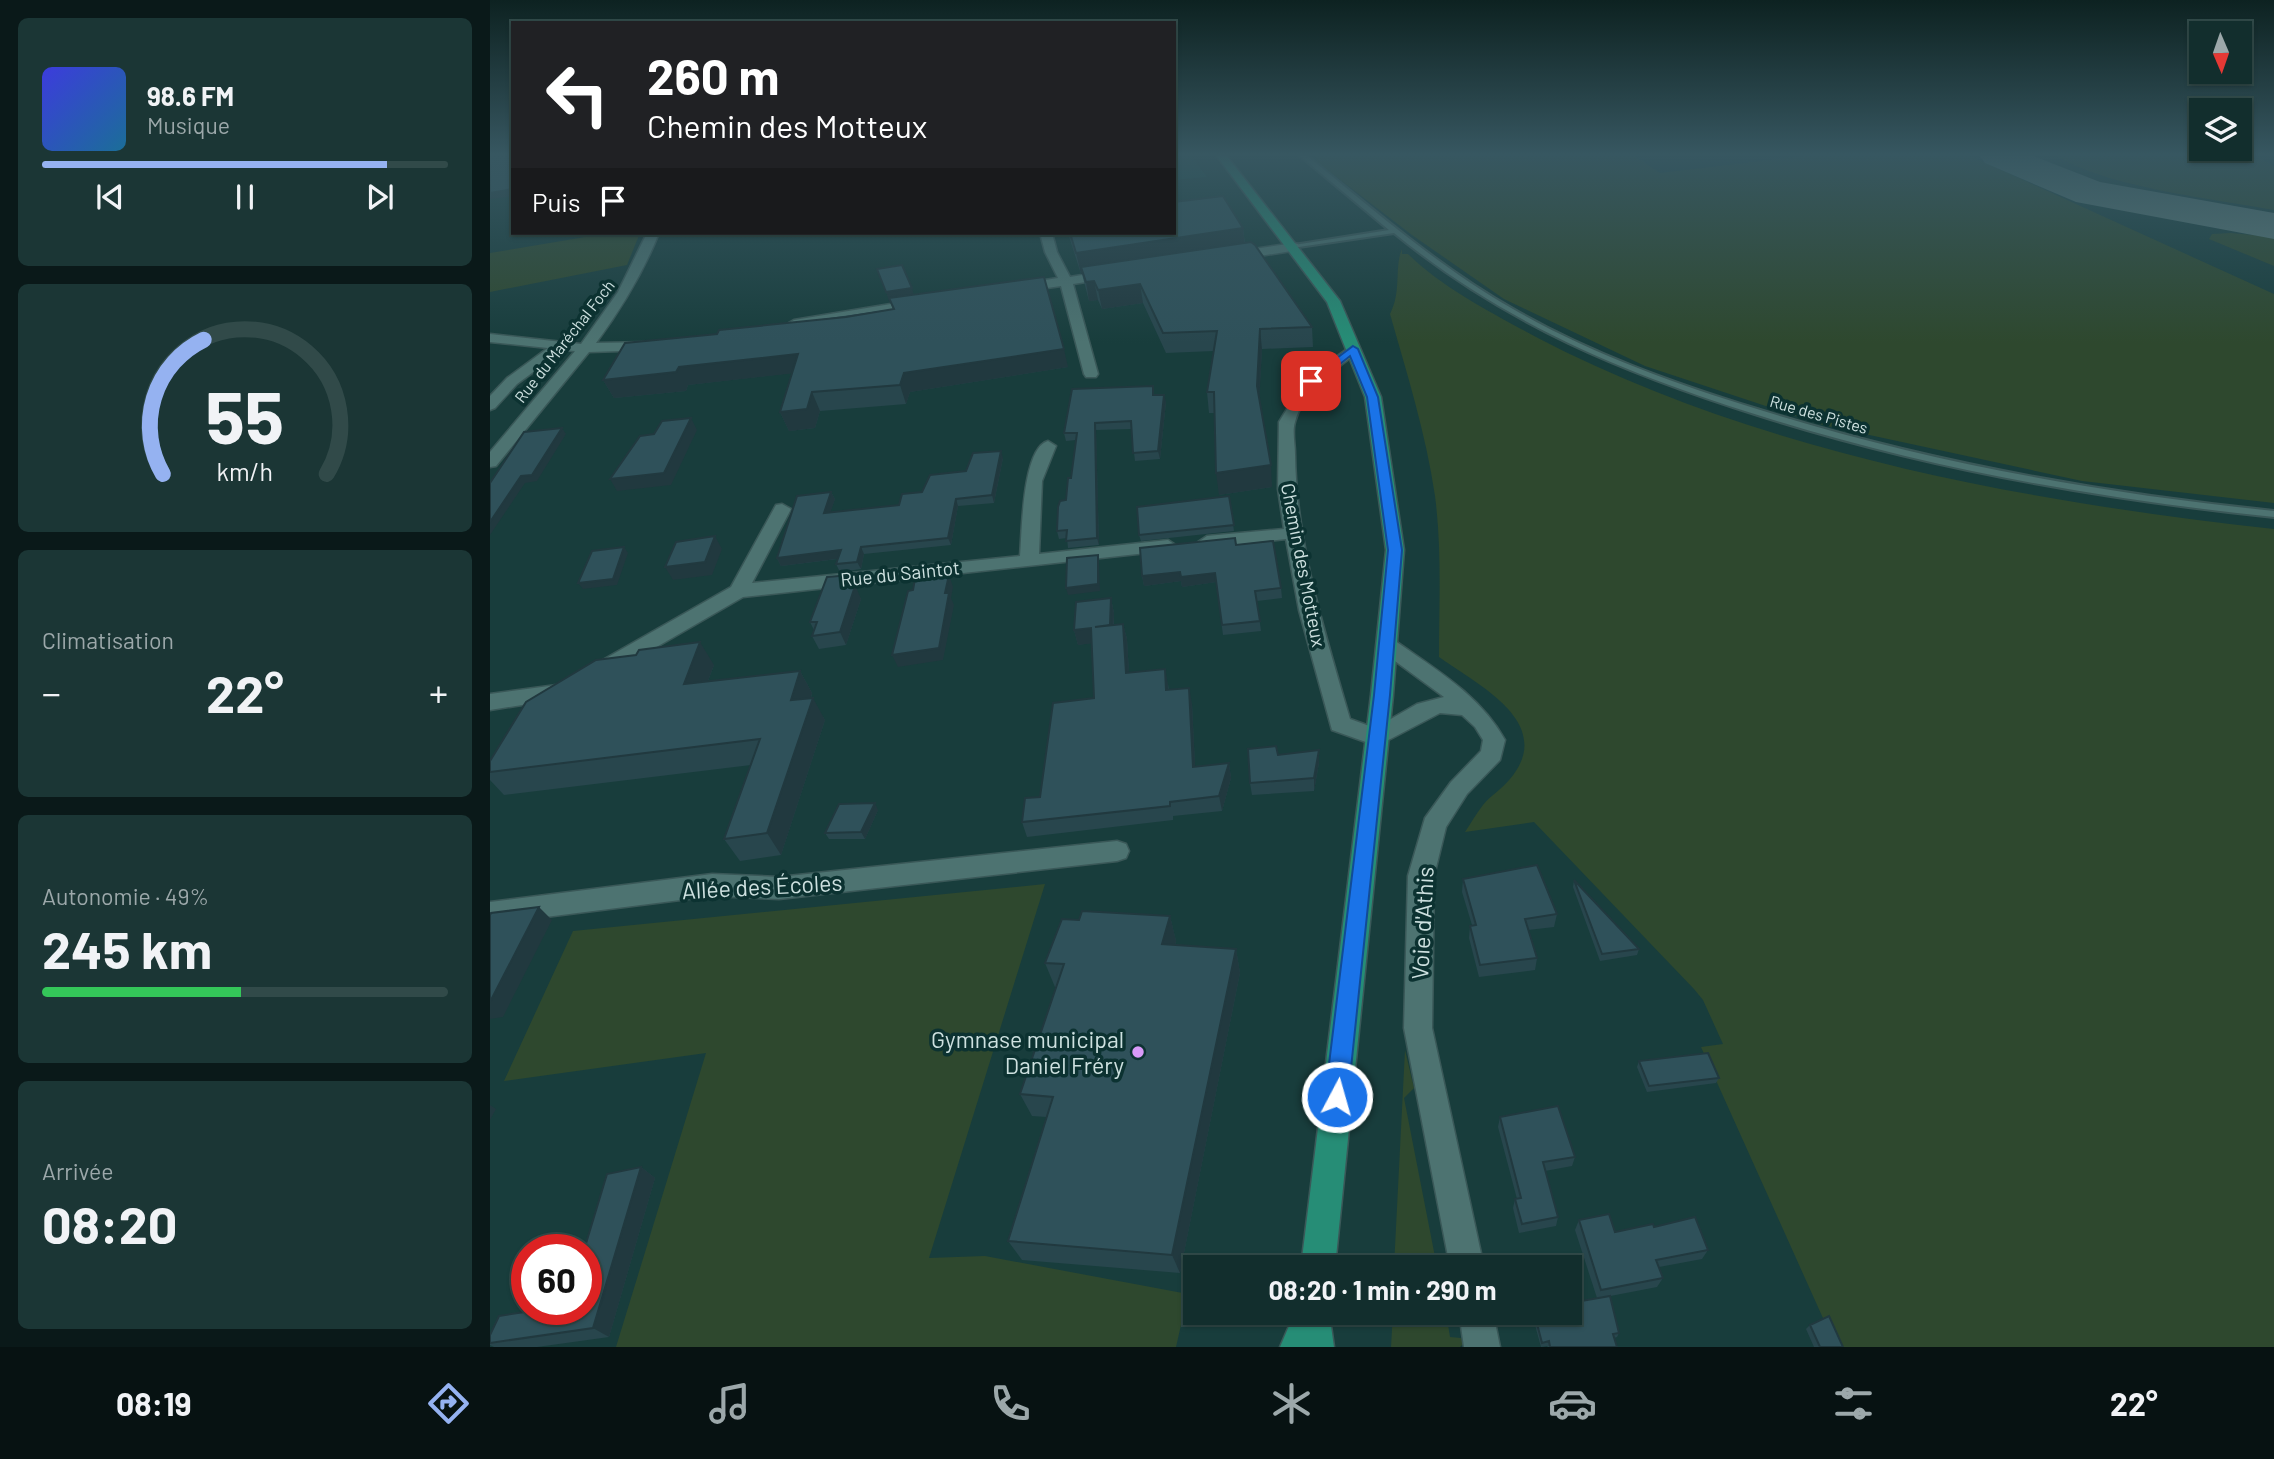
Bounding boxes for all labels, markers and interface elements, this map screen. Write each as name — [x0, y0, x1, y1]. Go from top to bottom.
north arrow — [2189, 21, 2252, 84]
map controls — [2189, 21, 2252, 161]
text: 260 m — [647, 46, 779, 105]
icon: left — [532, 49, 623, 140]
text: 98.6 FM — [147, 80, 234, 111]
button: layers — [2189, 98, 2252, 161]
text: Chemin des Motteux — [647, 106, 927, 144]
text: Musique — [147, 111, 230, 139]
icon: previous — [91, 178, 129, 216]
icon: pause — [226, 178, 264, 216]
icon: next — [361, 178, 399, 216]
icon: arrive — [594, 182, 632, 220]
text: Puis — [532, 186, 580, 217]
street label: Rue du Maréchal Foch — [510, 276, 618, 406]
pin — [1281, 351, 1341, 411]
icon: arrive — [1292, 362, 1330, 400]
text: 55 — [206, 371, 284, 459]
street label: Rue des Pistes — [1768, 391, 1870, 437]
text: km/h — [217, 455, 273, 485]
street label: Chemin des Motteux — [1277, 481, 1331, 649]
street label: Rue du Saintot — [839, 555, 961, 591]
text: Climatisation — [42, 626, 174, 654]
text: 22° — [206, 661, 284, 723]
text: − — [42, 669, 61, 715]
text: + — [429, 669, 448, 715]
street label: Voie d'Athis — [1405, 866, 1439, 980]
street label: Allée des Écoles — [681, 868, 843, 904]
text: Autonomie · 49% — [42, 882, 209, 910]
text: 245 km — [42, 917, 212, 979]
place label: Gymnase municipal Daniel Fréry — [931, 1025, 1124, 1079]
marker: Gymnase municipal Daniel Fréry — [1130, 1044, 1146, 1060]
position arrow — [1300, 1060, 1374, 1134]
text: Arrivée — [42, 1157, 114, 1185]
text: 08:20 — [42, 1192, 177, 1254]
speed limit sign: 60 — [511, 1234, 602, 1325]
text: 08:20 · 1 min · 290 m — [1269, 1274, 1496, 1305]
icon: directions — [424, 1379, 473, 1428]
icon: music — [705, 1379, 754, 1428]
icon: phone — [986, 1379, 1035, 1428]
icon: climate — [1267, 1379, 1316, 1428]
icon: car — [1548, 1379, 1597, 1428]
icon: filters — [1829, 1379, 1878, 1428]
text: 08:19 — [116, 1384, 192, 1422]
text: 22° — [2110, 1384, 2158, 1422]

